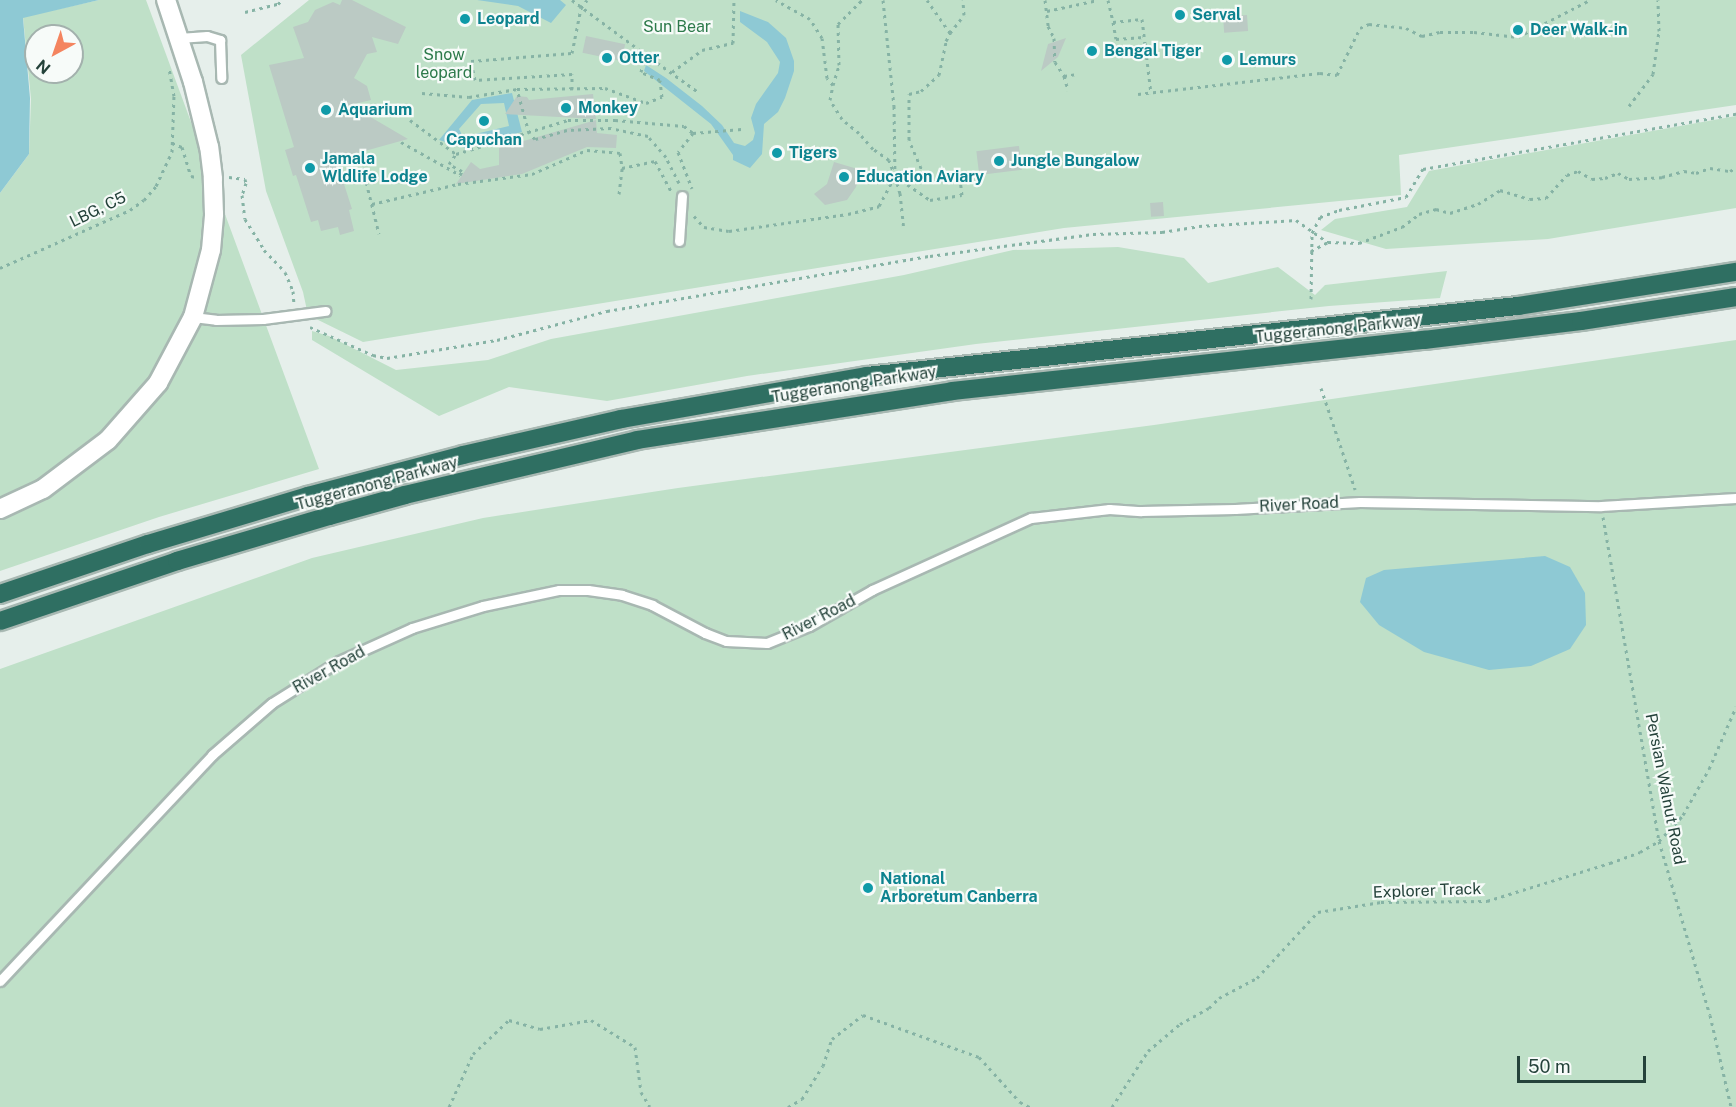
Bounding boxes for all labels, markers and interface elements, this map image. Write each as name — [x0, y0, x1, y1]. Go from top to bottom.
place label: Serval — [1192, 5, 1241, 25]
marker: Serval — [1173, 8, 1187, 22]
place label: Leopard — [477, 9, 540, 29]
marker: Leopard — [458, 12, 472, 26]
park label: Sun Bear — [643, 17, 711, 37]
place label: Deer Walk-in — [1530, 20, 1628, 40]
marker: Deer Walk-in — [1511, 23, 1525, 37]
north arrow — [24, 24, 84, 84]
place label: Bengal Tiger — [1104, 41, 1201, 61]
marker: Bengal Tiger — [1085, 44, 1099, 58]
park label: Snow leopard — [416, 45, 472, 83]
place label: Otter — [619, 48, 659, 68]
place label: Lemurs — [1239, 50, 1296, 70]
marker: Otter — [600, 51, 614, 65]
marker: Lemurs — [1220, 53, 1234, 67]
text: N — [32, 55, 54, 78]
place label: Monkey — [578, 98, 638, 118]
place label: Aquarium — [338, 100, 412, 120]
marker: Monkey — [559, 101, 573, 115]
marker: Aquarium — [319, 103, 333, 117]
marker: Capuchan — [477, 114, 491, 128]
place label: Capuchan — [446, 130, 522, 150]
place label: Tigers — [789, 143, 837, 163]
marker: Tigers — [770, 146, 784, 160]
place label: Jamala Wldlife Lodge — [322, 149, 428, 187]
place label: Jungle Bungalow — [1011, 151, 1139, 171]
marker: Jungle Bungalow — [992, 154, 1006, 168]
marker: Jamala Wldlife Lodge — [303, 161, 317, 175]
place label: Education Aviary — [856, 167, 984, 187]
marker: Education Aviary — [837, 170, 851, 184]
street label: LBG, C5 — [67, 188, 129, 232]
street label: Tuggeranong Parkway — [1254, 311, 1422, 347]
street label: Tuggeranong Parkway — [770, 363, 938, 407]
street label: Tuggeranong Parkway — [294, 453, 460, 515]
street label: River Road — [1259, 493, 1339, 517]
street label: River Road — [779, 591, 859, 645]
street label: River Road — [289, 642, 369, 698]
street label: Persian Walnut Road — [1641, 712, 1689, 866]
place label: National Arboretum Canberra — [880, 869, 1038, 907]
street label: Explorer Track — [1372, 880, 1482, 902]
marker: National Arboretum Canberra — [861, 881, 875, 895]
scale bar — [1520, 1044, 1649, 1082]
text: 50 m — [1528, 1056, 1571, 1077]

